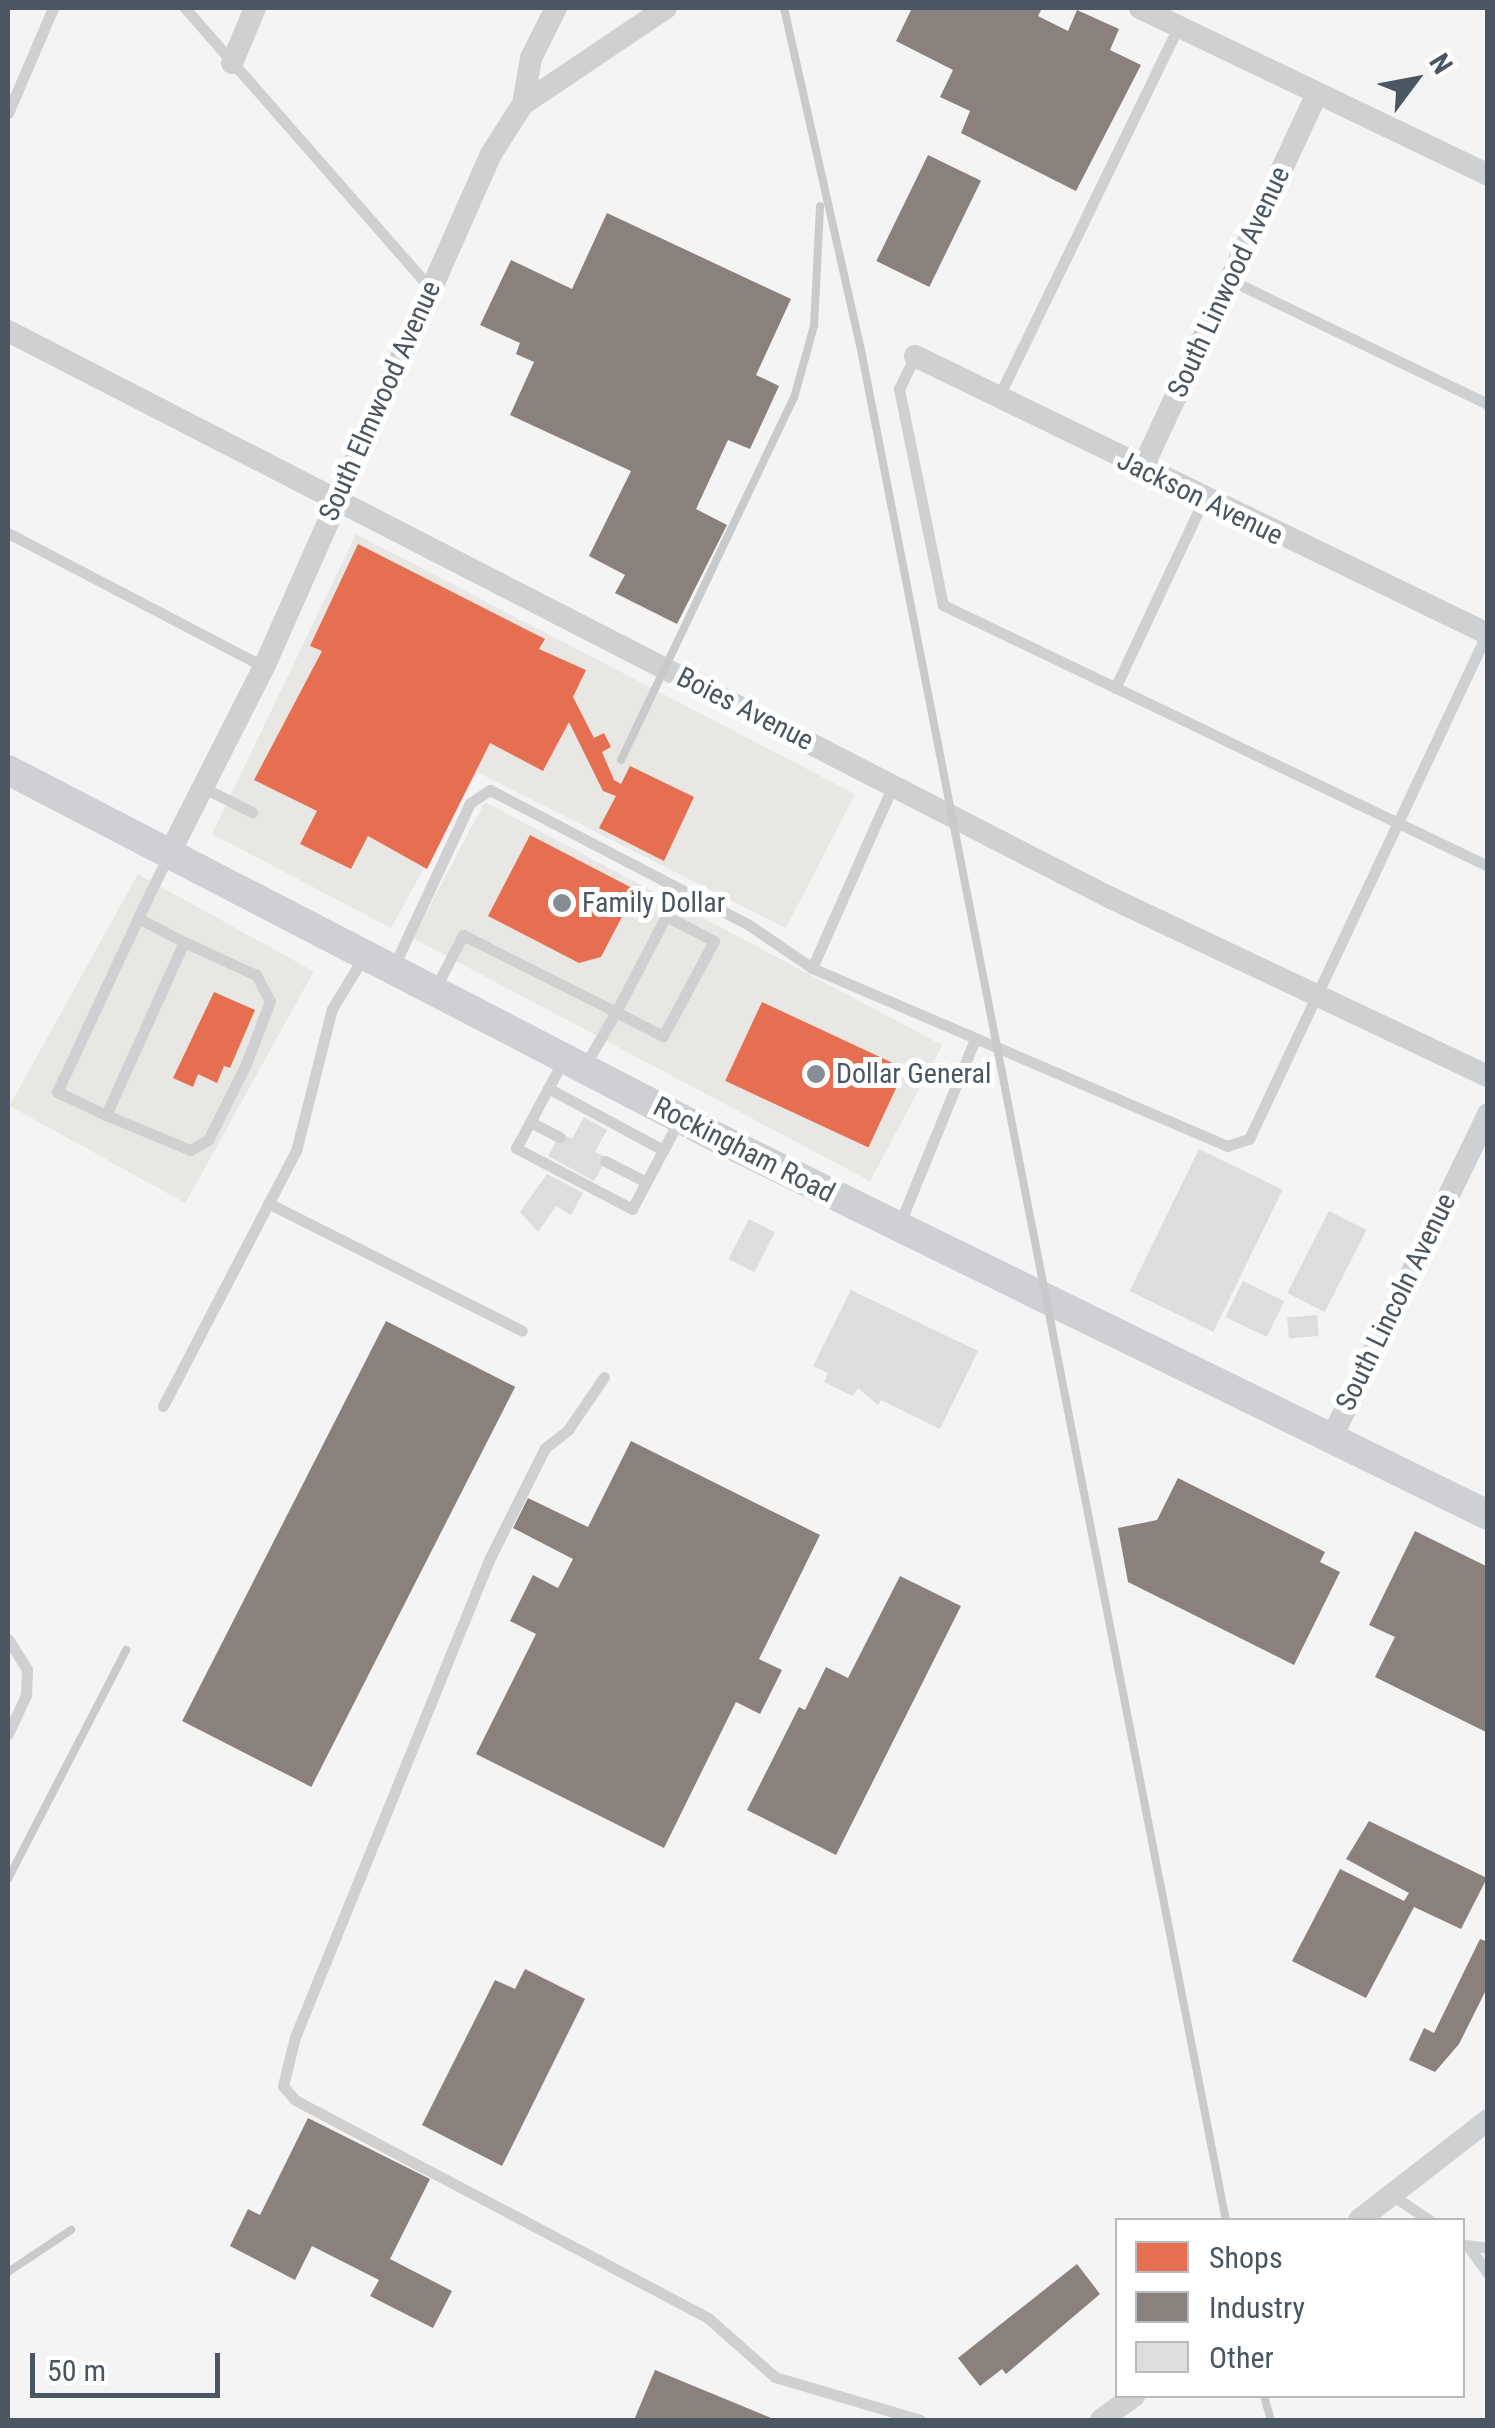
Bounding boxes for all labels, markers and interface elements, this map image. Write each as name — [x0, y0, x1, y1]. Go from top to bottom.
north arrow — [1365, 30, 1465, 130]
text: N — [1422, 48, 1459, 80]
street label: South Linwood Avenue — [1161, 161, 1297, 403]
street label: South Elmwood Avenue — [312, 276, 448, 526]
street label: Jackson Avenue — [1112, 443, 1288, 553]
street label: Boies Avenue — [671, 660, 819, 758]
place label: Family Dollar — [582, 886, 725, 920]
marker: Family Dollar — [551, 892, 573, 914]
place label: Dollar General — [836, 1057, 991, 1091]
marker: Dollar General — [805, 1063, 827, 1085]
street label: Rockingham Road — [648, 1090, 840, 1210]
street label: South Lincoln Avenue — [1329, 1188, 1463, 1416]
legend — [1115, 2218, 1465, 2398]
text: Shops — [1209, 2240, 1283, 2275]
text: Industry — [1209, 2290, 1305, 2325]
scale bar — [35, 2333, 225, 2395]
text: Other — [1209, 2340, 1274, 2375]
text: 50 m — [47, 2353, 106, 2388]

